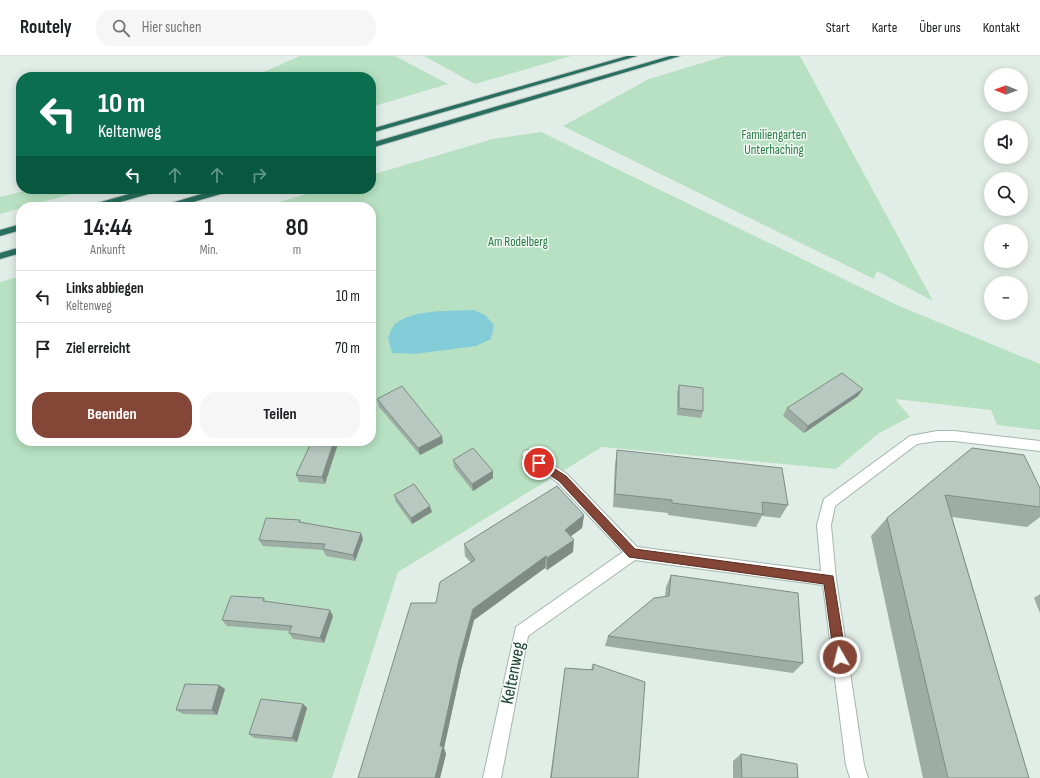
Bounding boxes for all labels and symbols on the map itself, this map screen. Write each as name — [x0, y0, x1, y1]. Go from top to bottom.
north arrow — [984, 68, 1028, 112]
park label: Familiengarten Unterhaching — [742, 127, 806, 158]
park label: Am Rodelberg — [487, 234, 548, 250]
pin — [522, 446, 556, 480]
position arrow — [819, 636, 861, 678]
street label: Keltenweg — [497, 640, 529, 706]

